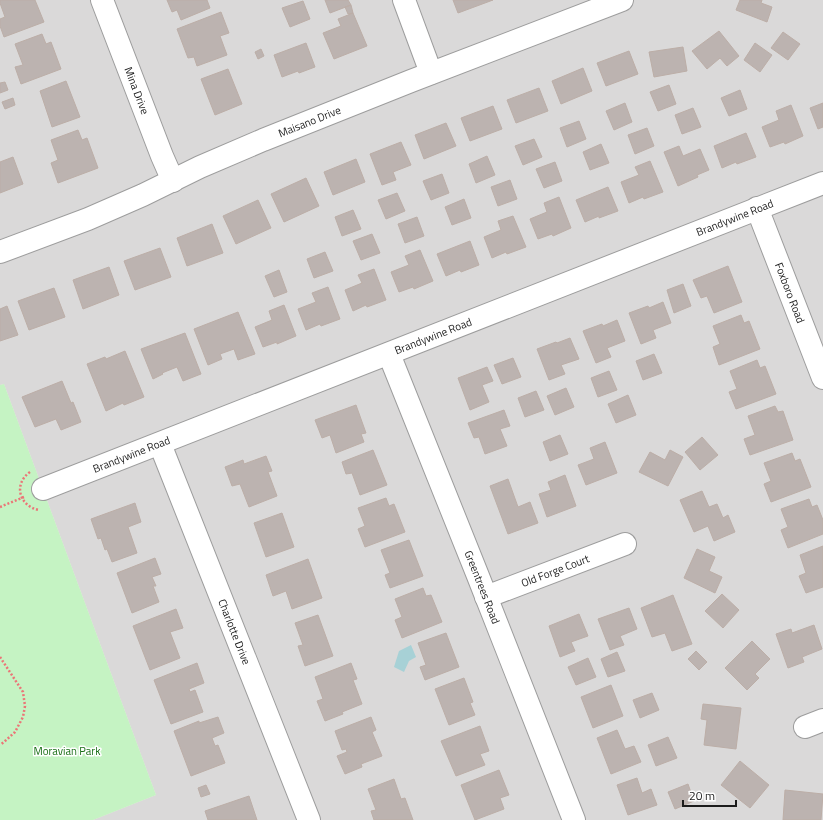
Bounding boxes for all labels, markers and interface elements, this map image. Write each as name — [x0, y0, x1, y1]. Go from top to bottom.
street label: Mina Drive — [120, 64, 153, 117]
street label: Maisano Drive — [276, 102, 343, 141]
street label: Brandywine Road — [694, 195, 776, 240]
street label: Foxboro Road — [771, 260, 809, 326]
street label: Brandywine Road — [392, 314, 474, 358]
street label: Brandywine Road — [90, 432, 173, 477]
street label: Greentrees Road — [461, 548, 504, 626]
street label: Old Forge Court — [519, 550, 592, 591]
street label: Charlotte Drive — [214, 597, 255, 667]
park label: Moravian Park — [34, 743, 101, 759]
scale bar — [683, 782, 736, 808]
text: 20 m — [689, 786, 715, 805]

